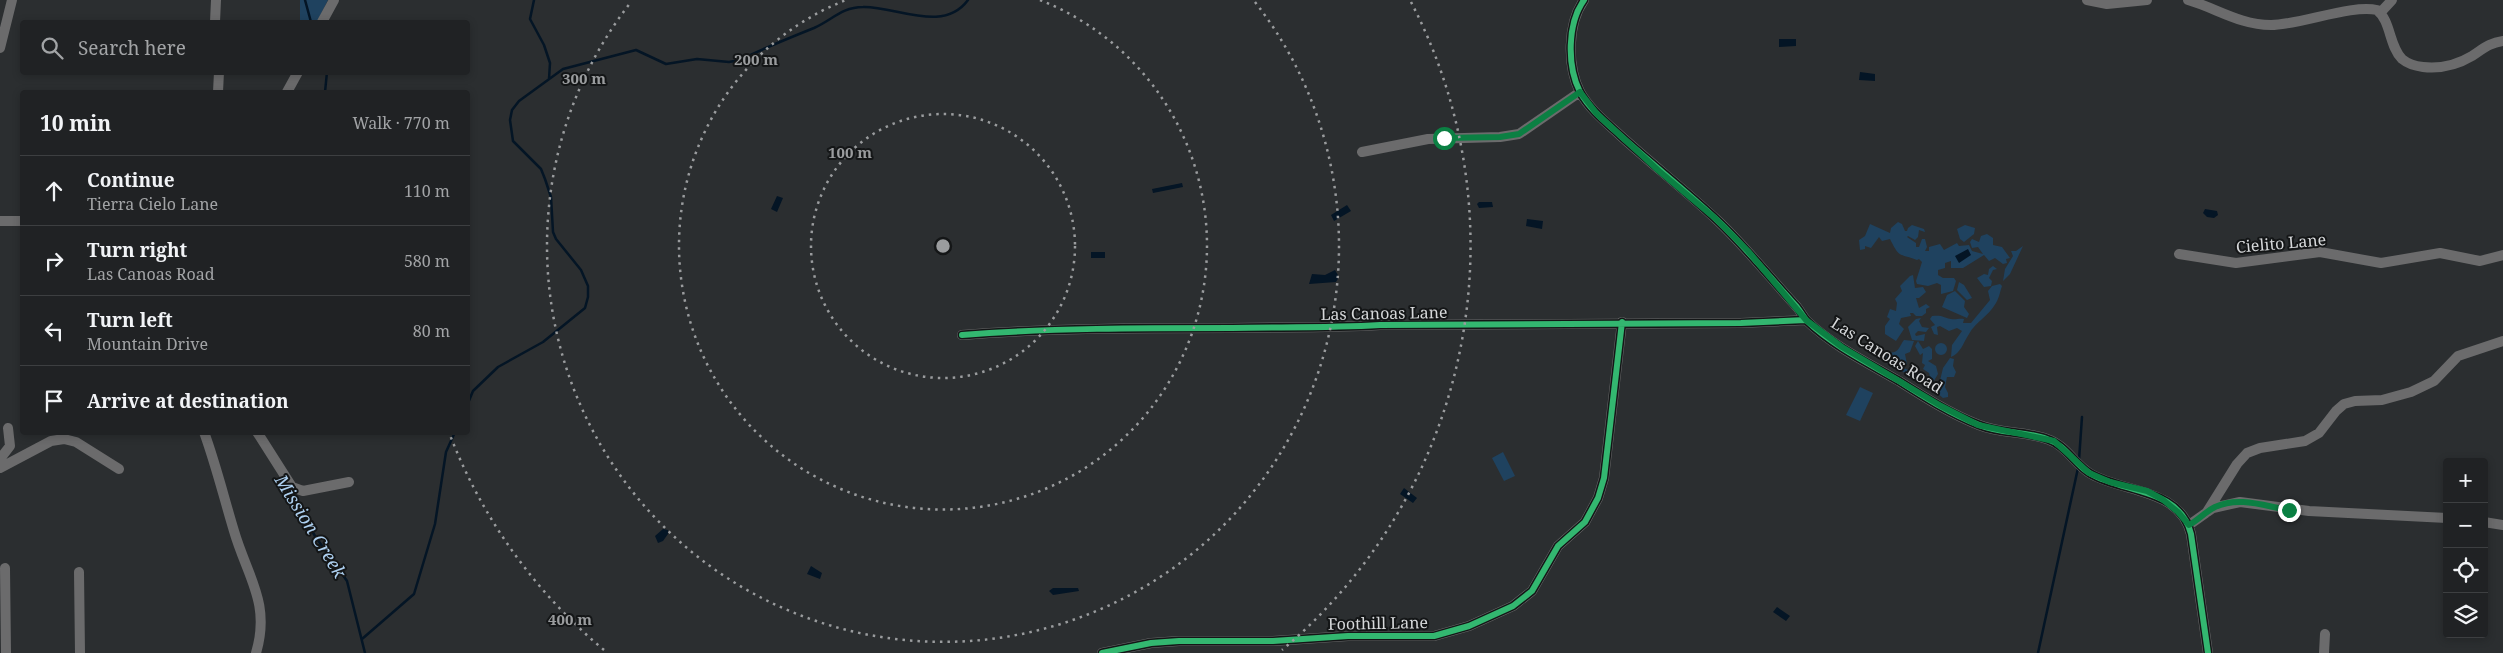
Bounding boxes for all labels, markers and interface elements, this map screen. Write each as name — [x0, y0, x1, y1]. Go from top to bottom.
search box — [20, 20, 470, 75]
icon: search — [38, 34, 66, 62]
text: Search here — [78, 35, 186, 61]
text: 200 m — [734, 49, 778, 69]
text: 300 m — [562, 68, 606, 88]
text: 10 min — [40, 109, 111, 137]
text: Walk · 770 m — [353, 112, 450, 134]
route start — [1433, 127, 1456, 150]
text: 100 m — [828, 142, 872, 162]
text: Continue — [87, 167, 175, 193]
icon: ahead — [40, 177, 68, 205]
text: 110 m — [404, 180, 450, 202]
text: Tierra Cielo Lane — [87, 193, 218, 215]
street label: Cielito Lane — [2235, 228, 2327, 258]
text: Turn right — [87, 237, 187, 263]
centre of rings — [934, 237, 952, 255]
icon: right — [40, 247, 68, 275]
text: 580 m — [404, 250, 450, 272]
text: Las Canoas Road — [87, 263, 215, 285]
street label: Las Canoas Lane — [1320, 301, 1448, 325]
text: Turn left — [87, 307, 173, 333]
street label: Las Canoas Road — [1827, 312, 1947, 398]
icon: left — [40, 317, 68, 345]
text: 80 m — [413, 320, 450, 342]
text: Mountain Drive — [87, 333, 208, 355]
icon: arrive — [40, 387, 68, 415]
text: Arrive at destination — [87, 388, 289, 414]
map controls — [2443, 458, 2488, 638]
button: + — [2443, 458, 2488, 503]
water label: Mission Creek — [269, 469, 353, 583]
route end — [2278, 499, 2301, 522]
button: − — [2443, 503, 2488, 548]
button: locate — [2443, 548, 2488, 593]
button: layers — [2443, 593, 2488, 638]
text: 400 m — [548, 609, 592, 629]
street label: Foothill Lane — [1328, 611, 1428, 635]

